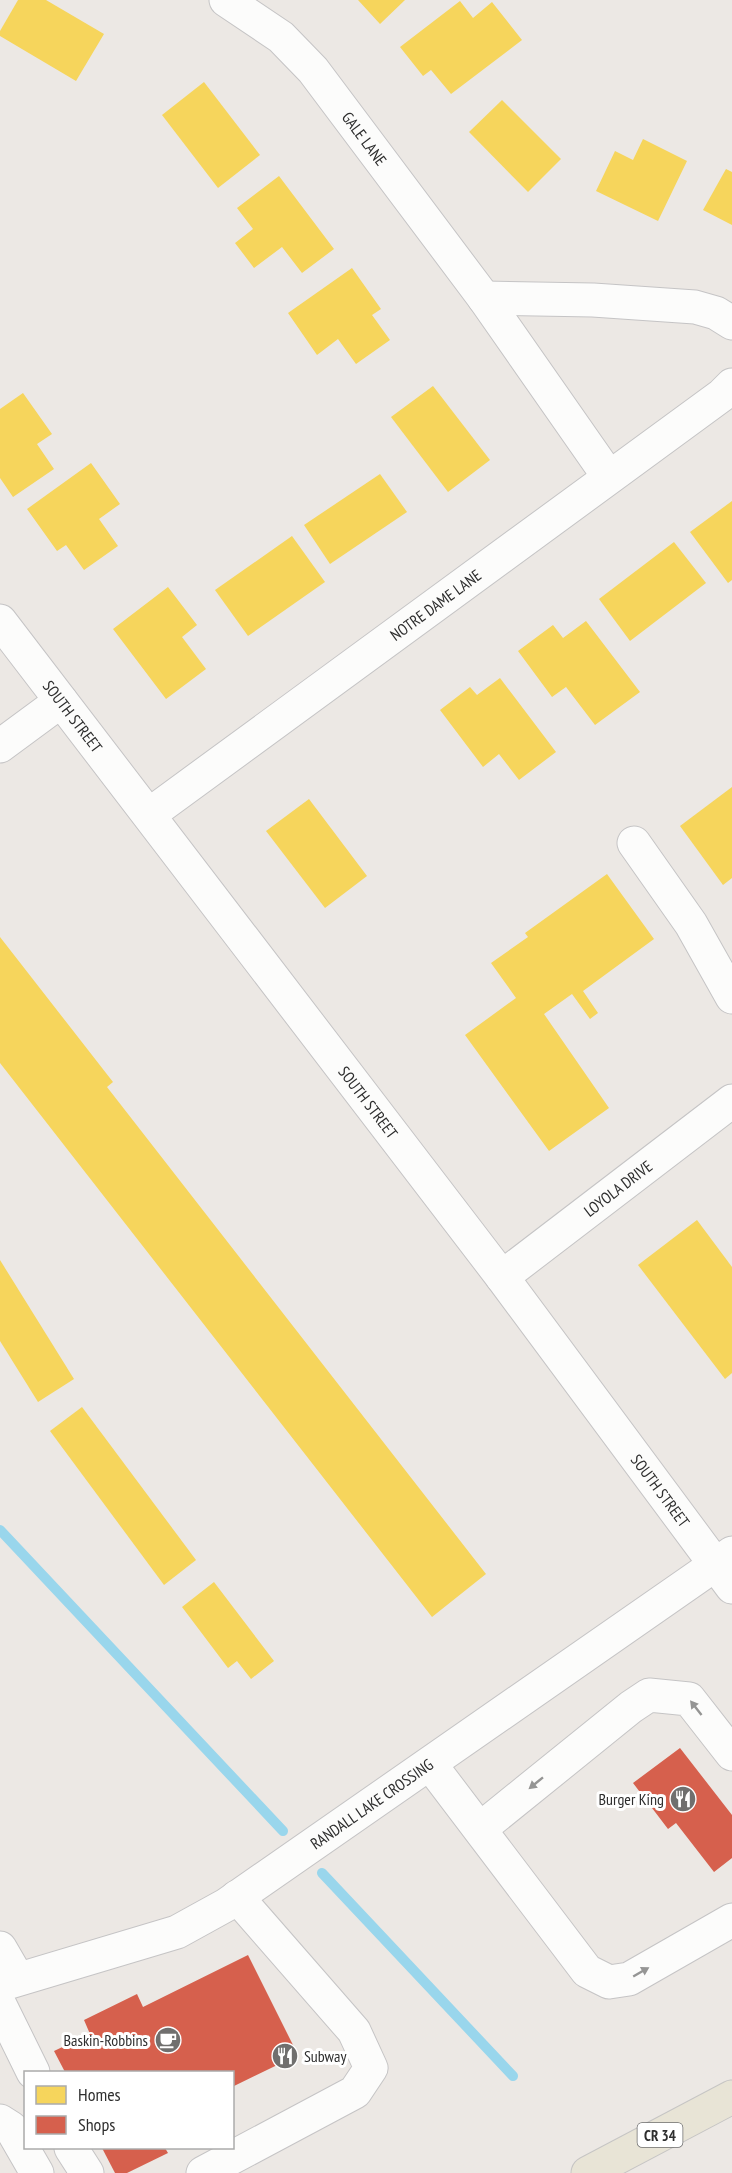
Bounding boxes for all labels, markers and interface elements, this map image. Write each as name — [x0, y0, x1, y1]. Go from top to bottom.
street label: GALE LANE — [338, 108, 391, 170]
street label: NOTRE DAME LANE — [386, 565, 485, 645]
street label: SOUTH STREET — [39, 676, 107, 756]
street label: SOUTH STREET — [334, 1062, 402, 1142]
street label: LOYOLA DRIVE — [580, 1156, 656, 1221]
street label: SOUTH STREET — [627, 1450, 694, 1531]
one-way arrow — [690, 1701, 702, 1717]
street label: RANDALL LAKE CROSSING — [306, 1754, 437, 1853]
one-way arrow — [528, 1777, 544, 1790]
restaurant icon: Burger King — [668, 1784, 698, 1814]
place label: Burger King — [599, 1789, 664, 1809]
one-way arrow — [633, 1967, 650, 1977]
cafe icon: Baskin-Robbins — [153, 2025, 183, 2055]
place label: Baskin-Robbins — [64, 2030, 148, 2050]
restaurant icon: Subway — [270, 2041, 300, 2071]
place label: Subway — [304, 2046, 346, 2066]
legend — [24, 2071, 234, 2149]
text: Homes — [78, 2083, 121, 2106]
text: Shops — [78, 2113, 115, 2136]
road number: CR 34 — [638, 2123, 682, 2147]

